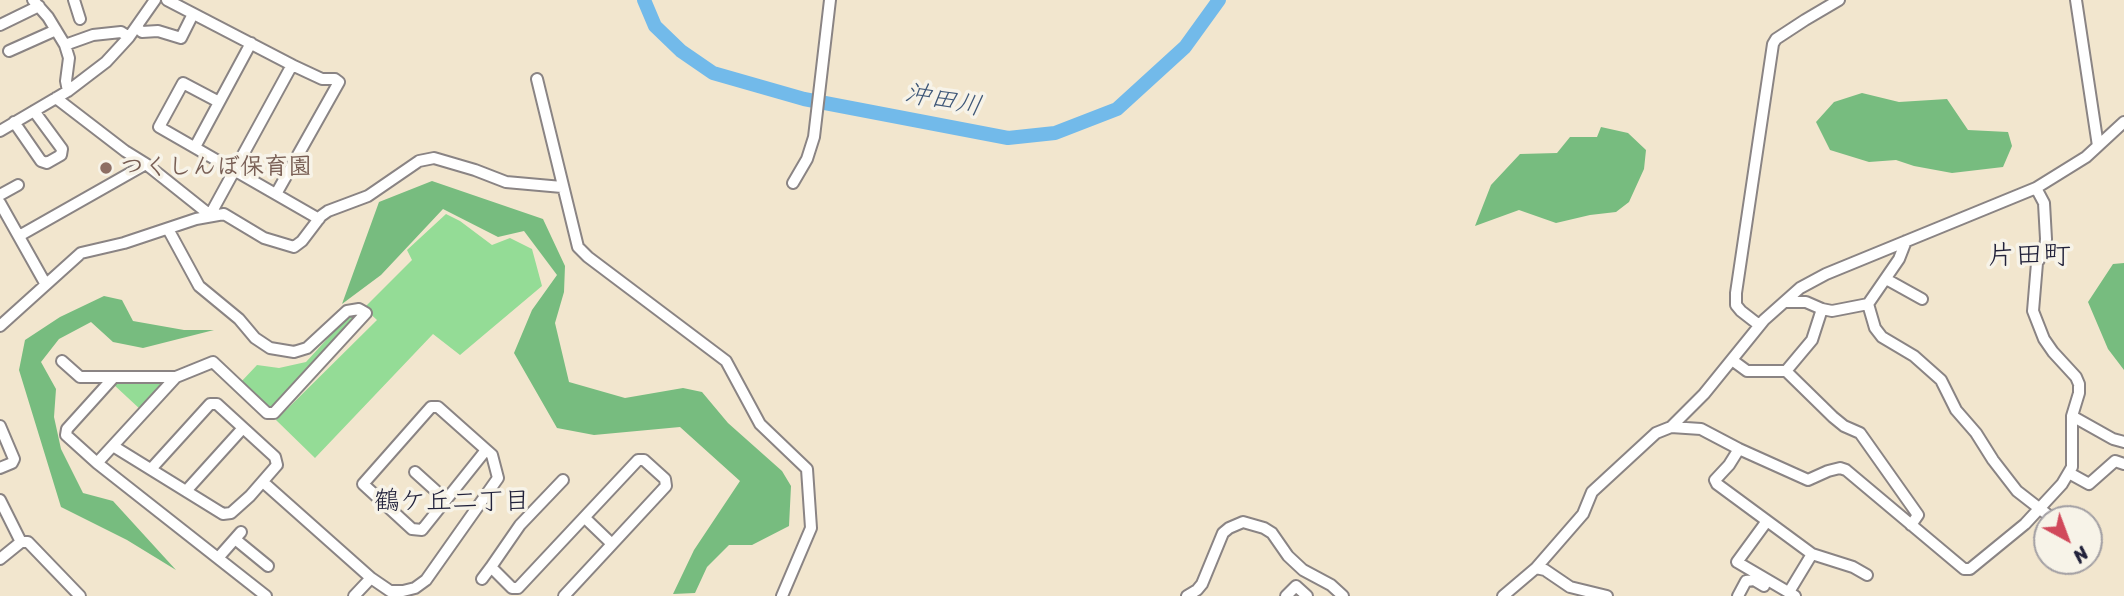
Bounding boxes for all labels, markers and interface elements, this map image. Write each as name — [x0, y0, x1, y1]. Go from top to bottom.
water label: 沖田川 — [902, 78, 984, 124]
place label: つくしんぼ保育園 — [120, 154, 312, 182]
marker: つくしんぼ保育園 — [98, 160, 114, 176]
district label: 片田町 — [1987, 240, 2071, 274]
district label: 鶴ケ丘二丁目 — [374, 486, 530, 518]
north arrow — [2033, 505, 2103, 575]
text: N — [2065, 538, 2097, 571]

